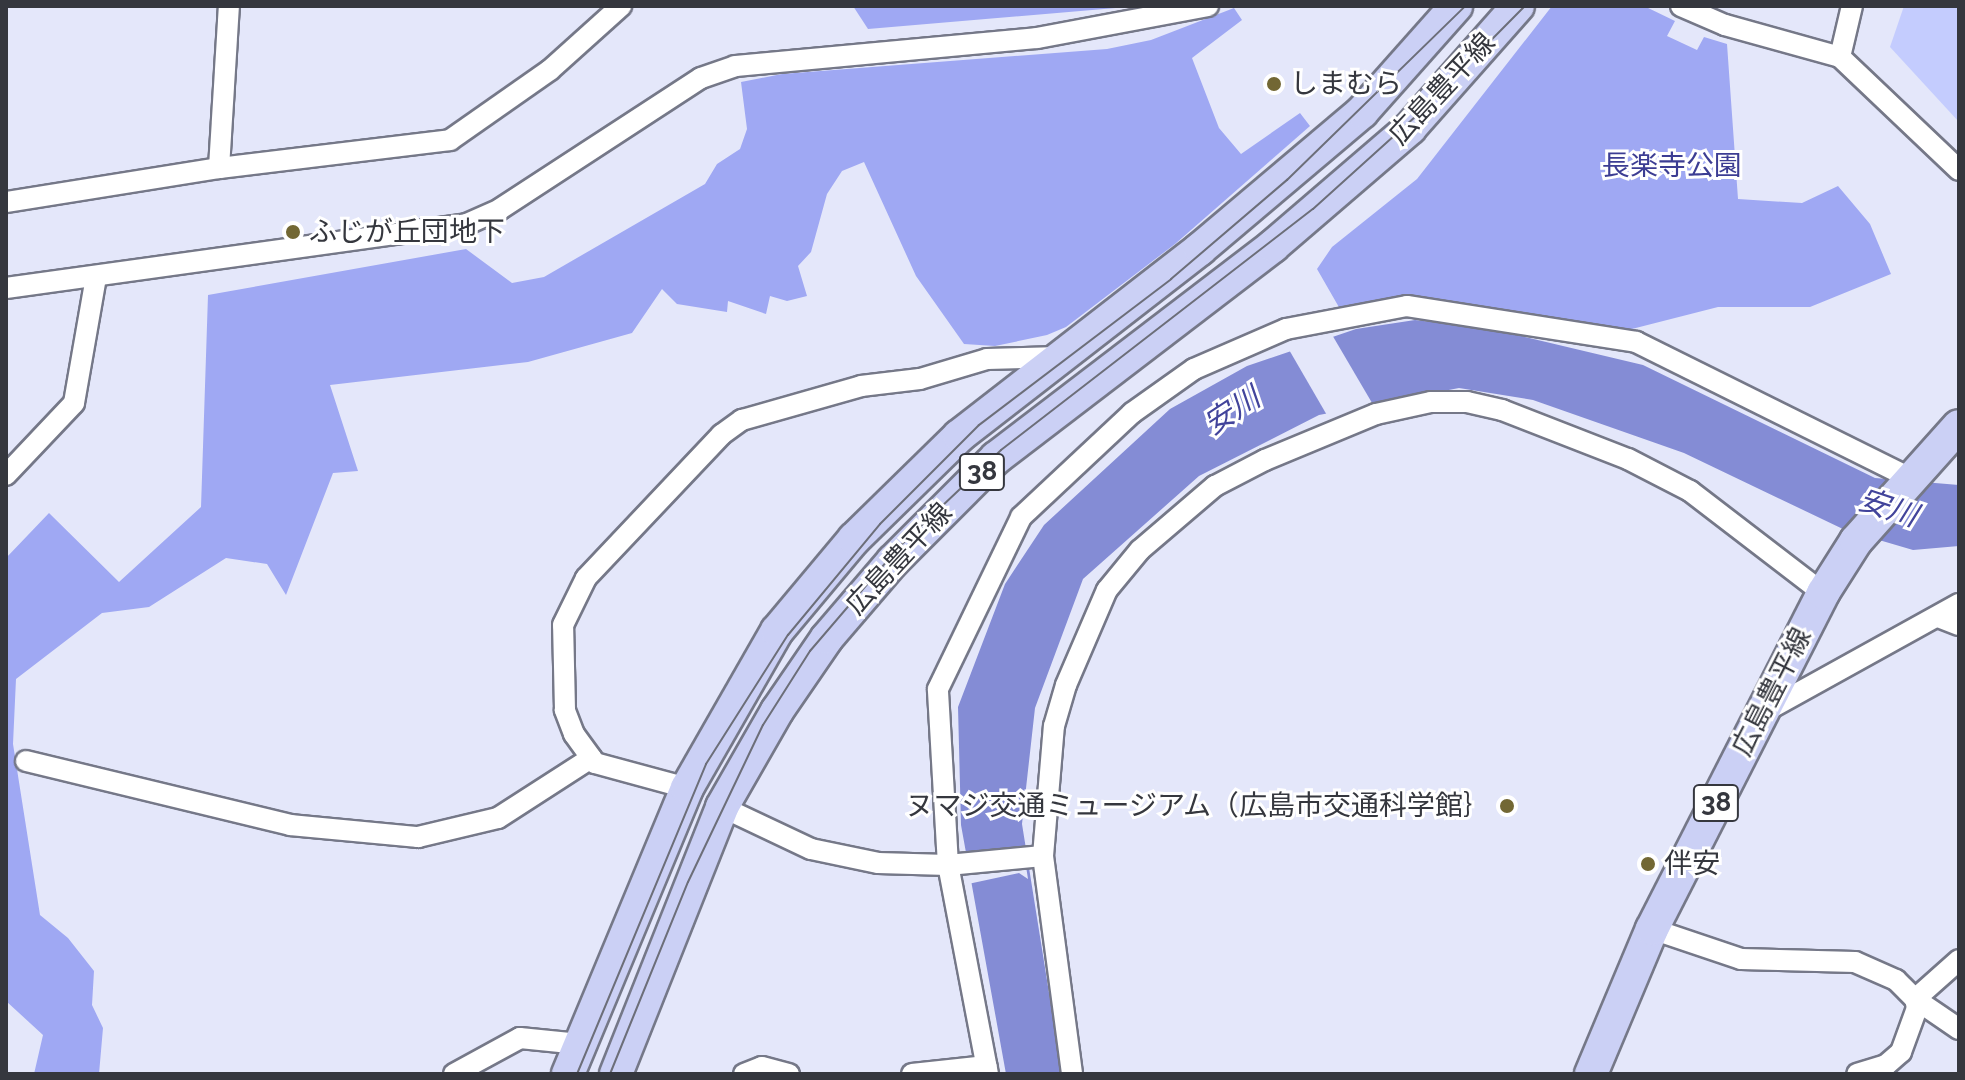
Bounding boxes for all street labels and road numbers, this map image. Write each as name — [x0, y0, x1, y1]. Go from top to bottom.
street label: 広島豊平線 — [1382, 26, 1502, 152]
road number: 38 — [958, 450, 1006, 494]
street label: 広島豊平線 — [839, 496, 959, 622]
street label: 広島豊平線 — [1725, 622, 1819, 762]
road number: 38 — [1692, 781, 1740, 825]

